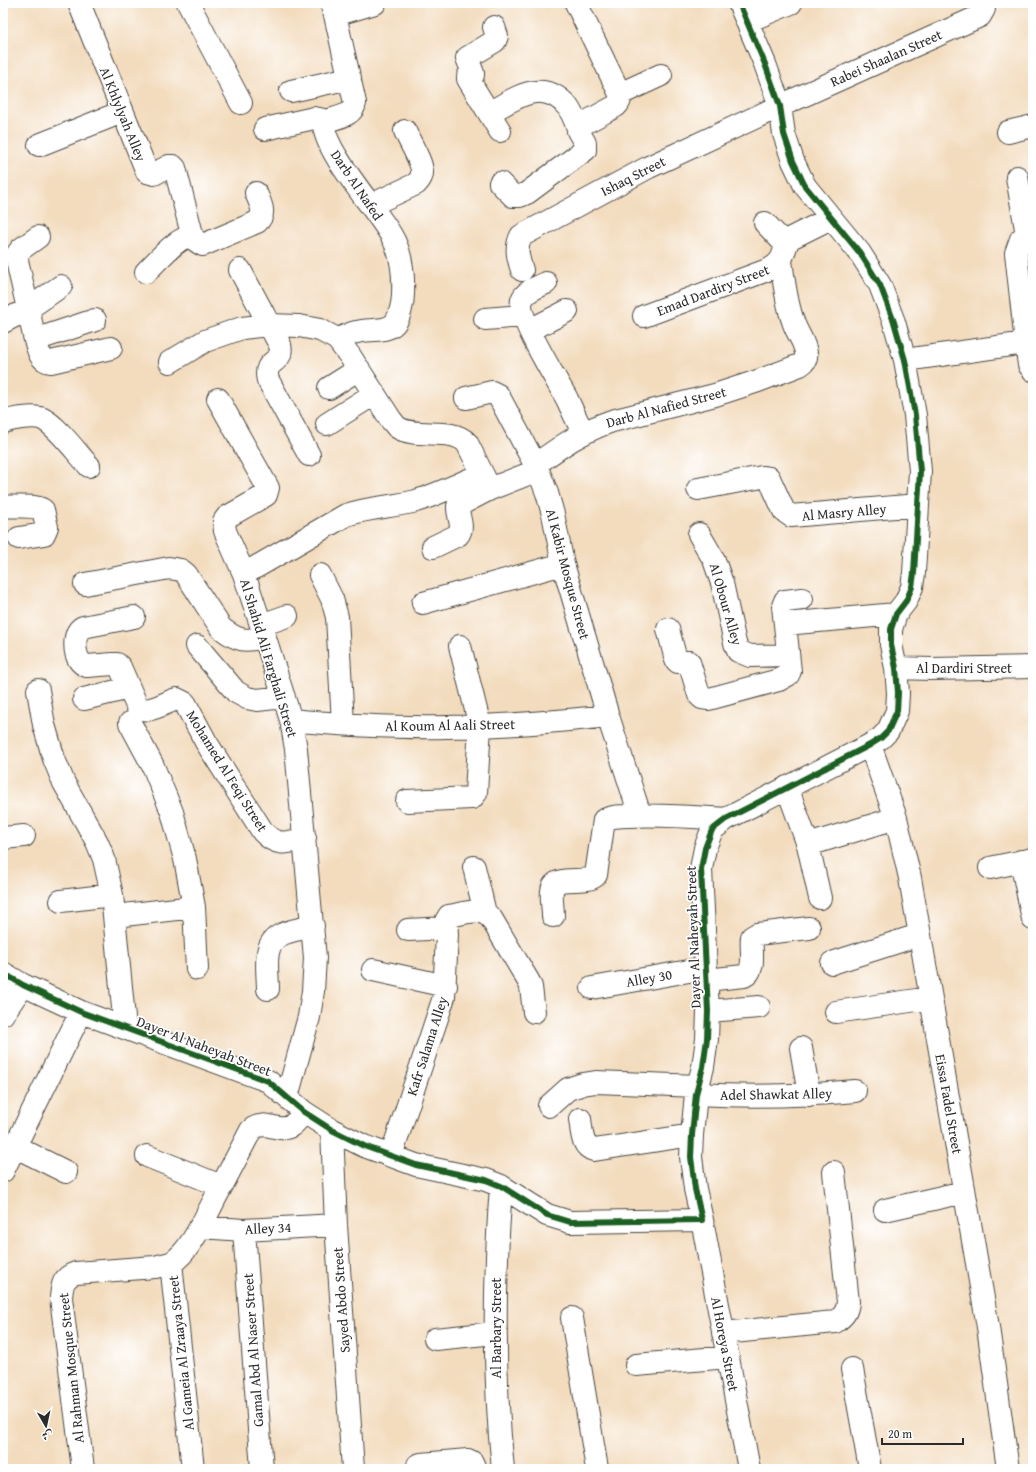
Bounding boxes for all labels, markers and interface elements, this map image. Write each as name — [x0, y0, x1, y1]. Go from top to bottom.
street label: Rabei Shaalan Street — [827, 24, 945, 92]
street label: Al Khlylyah Alley — [95, 64, 151, 164]
street label: Darb Al Nafed — [326, 146, 388, 225]
street label: Ishaq Street — [597, 151, 669, 201]
street label: Emad Dardiry Street — [654, 259, 772, 321]
street label: Darb Al Nafied Street — [604, 381, 728, 433]
street label: Al Masry Alley — [801, 498, 887, 526]
street label: Al Kabir Mosque Street — [541, 506, 595, 642]
street label: Al Obour Alley — [705, 561, 747, 648]
street label: Al Shahid Ali Farghali Street — [235, 576, 303, 740]
street label: Al Dardiri Street — [916, 658, 1012, 678]
street label: Mohamed Al Feqi Street — [181, 706, 273, 836]
street label: Al Koum Al Aali Street — [385, 714, 515, 736]
street label: Dayer Al Naheyah Street — [681, 865, 705, 1009]
street label: Alley 30 — [624, 964, 674, 992]
street label: Kafr Salama Alley — [402, 994, 452, 1098]
street label: Dayer Al Naheyah Street — [134, 1011, 274, 1081]
street label: Eissa Fadel Street — [930, 1052, 968, 1156]
street label: Adel Shawkat Alley — [720, 1083, 832, 1105]
street label: Alley 34 — [244, 1217, 292, 1239]
street label: Sayed Abdo Street — [327, 1246, 355, 1354]
street label: Gamal Abd Al Naser Street — [238, 1272, 268, 1427]
street label: Al Gameia Al Zraaya Street — [163, 1274, 199, 1431]
street label: Al Barbary Street — [486, 1277, 506, 1378]
street label: Al Rahman Mosque Street — [53, 1292, 89, 1444]
street label: Al Horeya Street — [706, 1295, 744, 1393]
north arrow — [26, 1406, 66, 1446]
scale bar — [882, 1420, 963, 1446]
text: 20 m — [888, 1425, 912, 1442]
text: ش — [41, 1427, 54, 1445]

